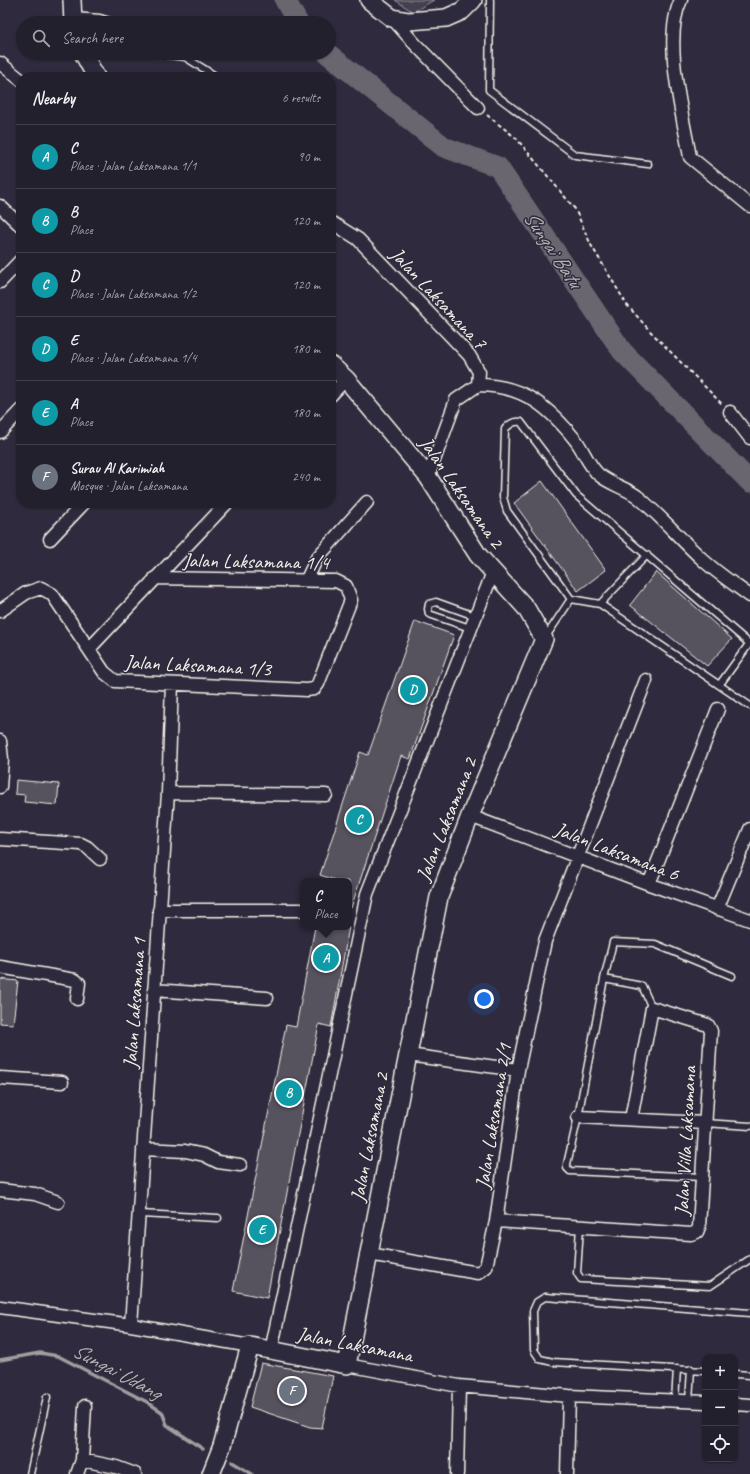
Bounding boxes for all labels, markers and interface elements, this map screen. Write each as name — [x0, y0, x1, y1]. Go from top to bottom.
search box — [16, 16, 336, 60]
icon: search — [30, 27, 52, 49]
text: Search here — [62, 29, 123, 48]
text: Nearby — [32, 88, 75, 109]
text: 6 results — [282, 90, 320, 106]
text: C — [70, 139, 77, 158]
text: A — [42, 149, 48, 165]
text: 90 m — [298, 149, 320, 165]
text: Place · Jalan Laksamana 1/1 — [70, 158, 197, 174]
text: B — [70, 203, 78, 222]
water label: Sungai Batu — [518, 206, 590, 295]
text: B — [42, 213, 48, 229]
text: 120 m — [292, 213, 320, 229]
text: Place — [70, 222, 93, 238]
street label: Jalan Laksamana 7 — [384, 241, 493, 355]
text: D — [70, 267, 79, 286]
text: C — [42, 277, 48, 293]
text: 120 m — [292, 277, 320, 293]
text: Place · Jalan Laksamana 1/2 — [70, 286, 197, 302]
text: E — [70, 331, 78, 350]
text: D — [41, 341, 49, 357]
text: 180 m — [292, 341, 320, 357]
text: Place · Jalan Laksamana 1/4 — [70, 350, 197, 366]
text: A — [70, 395, 78, 414]
text: E — [42, 405, 48, 421]
text: 180 m — [292, 405, 320, 421]
text: Place — [70, 414, 93, 430]
street label: Jalan Laksamana 2 — [413, 431, 510, 555]
text: Surau Al Karimiah — [70, 459, 165, 478]
text: F — [42, 469, 48, 485]
text: 240 m — [292, 469, 320, 485]
text: Mosque · Jalan Laksamana — [70, 478, 187, 494]
street label: Jalan Laksamana 1/4 — [182, 548, 331, 575]
street label: Jalan Laksamana 1/3 — [123, 649, 274, 682]
pin: D — [400, 675, 426, 705]
street label: Jalan Laksamana 2 — [410, 752, 483, 885]
pin: C — [346, 805, 372, 835]
street label: Jalan Laksamana 6 — [550, 816, 683, 887]
popup — [300, 878, 352, 930]
text: C — [315, 887, 322, 906]
text: Place — [315, 906, 337, 922]
street label: Jalan Laksamana 1 — [117, 936, 152, 1070]
pin: A — [313, 943, 339, 973]
your location — [474, 989, 494, 1009]
street label: Jalan Laksamana 2/1 — [470, 1041, 517, 1191]
street label: Jalan Villa Laksamana — [669, 1064, 702, 1217]
street label: Jalan Laksamana 2 — [345, 1069, 395, 1205]
pin: B — [276, 1078, 302, 1108]
pin: E — [249, 1215, 275, 1245]
street label: Jalan Laksamana — [294, 1321, 416, 1368]
water label: Sungai Udang — [68, 1337, 169, 1407]
map controls — [702, 1354, 738, 1462]
button: + — [702, 1354, 738, 1390]
pin: F — [279, 1376, 305, 1406]
button: − — [702, 1390, 738, 1426]
button: locate — [702, 1426, 738, 1462]

